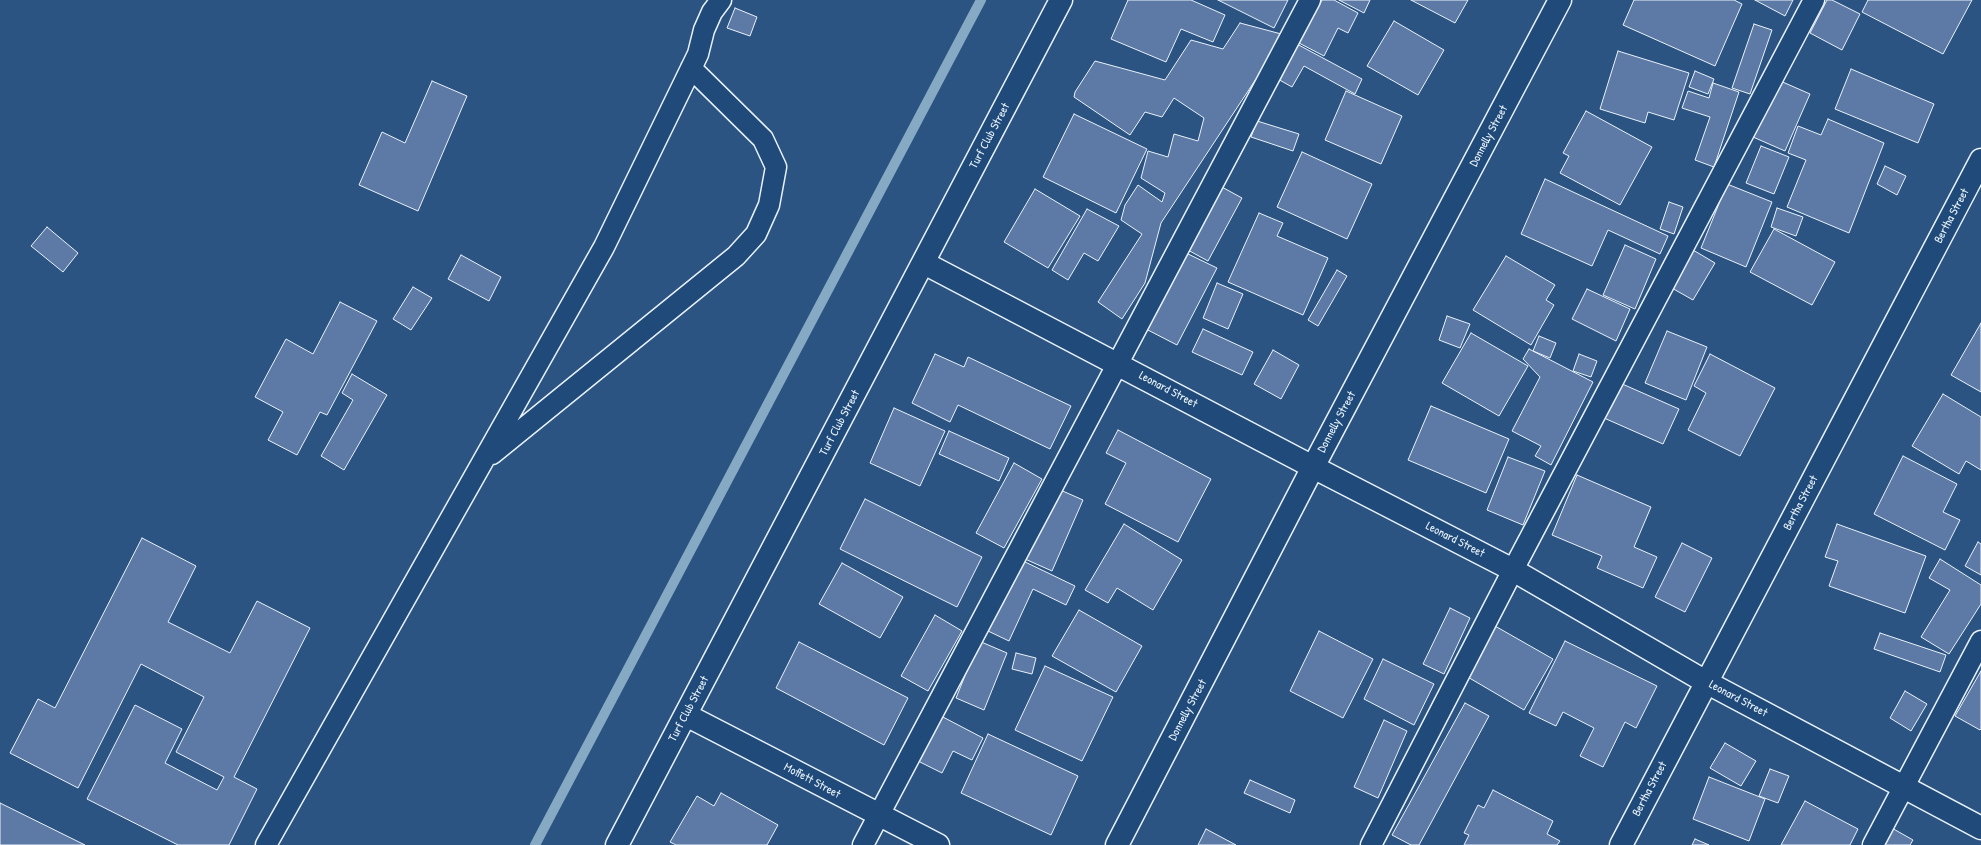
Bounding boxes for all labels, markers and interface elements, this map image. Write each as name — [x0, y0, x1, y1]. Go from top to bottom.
street label: Turf Club Street — [967, 101, 1013, 171]
street label: Donnelly Street — [1467, 103, 1511, 169]
street label: Bertha Street — [1932, 186, 1972, 246]
street label: Leonard Street — [1136, 369, 1200, 411]
street label: Turf Club Street — [817, 388, 863, 458]
street label: Donnelly Street — [1315, 389, 1359, 455]
street label: Bertha Street — [1781, 473, 1821, 533]
street label: Leonard Street — [1423, 519, 1487, 561]
street label: Turf Club Street — [666, 674, 712, 744]
street label: Donnelly Street — [1166, 677, 1210, 743]
street label: Leonard Street — [1706, 678, 1770, 720]
street label: Bertha Street — [1630, 759, 1670, 819]
street label: Moffett Street — [781, 760, 843, 802]

